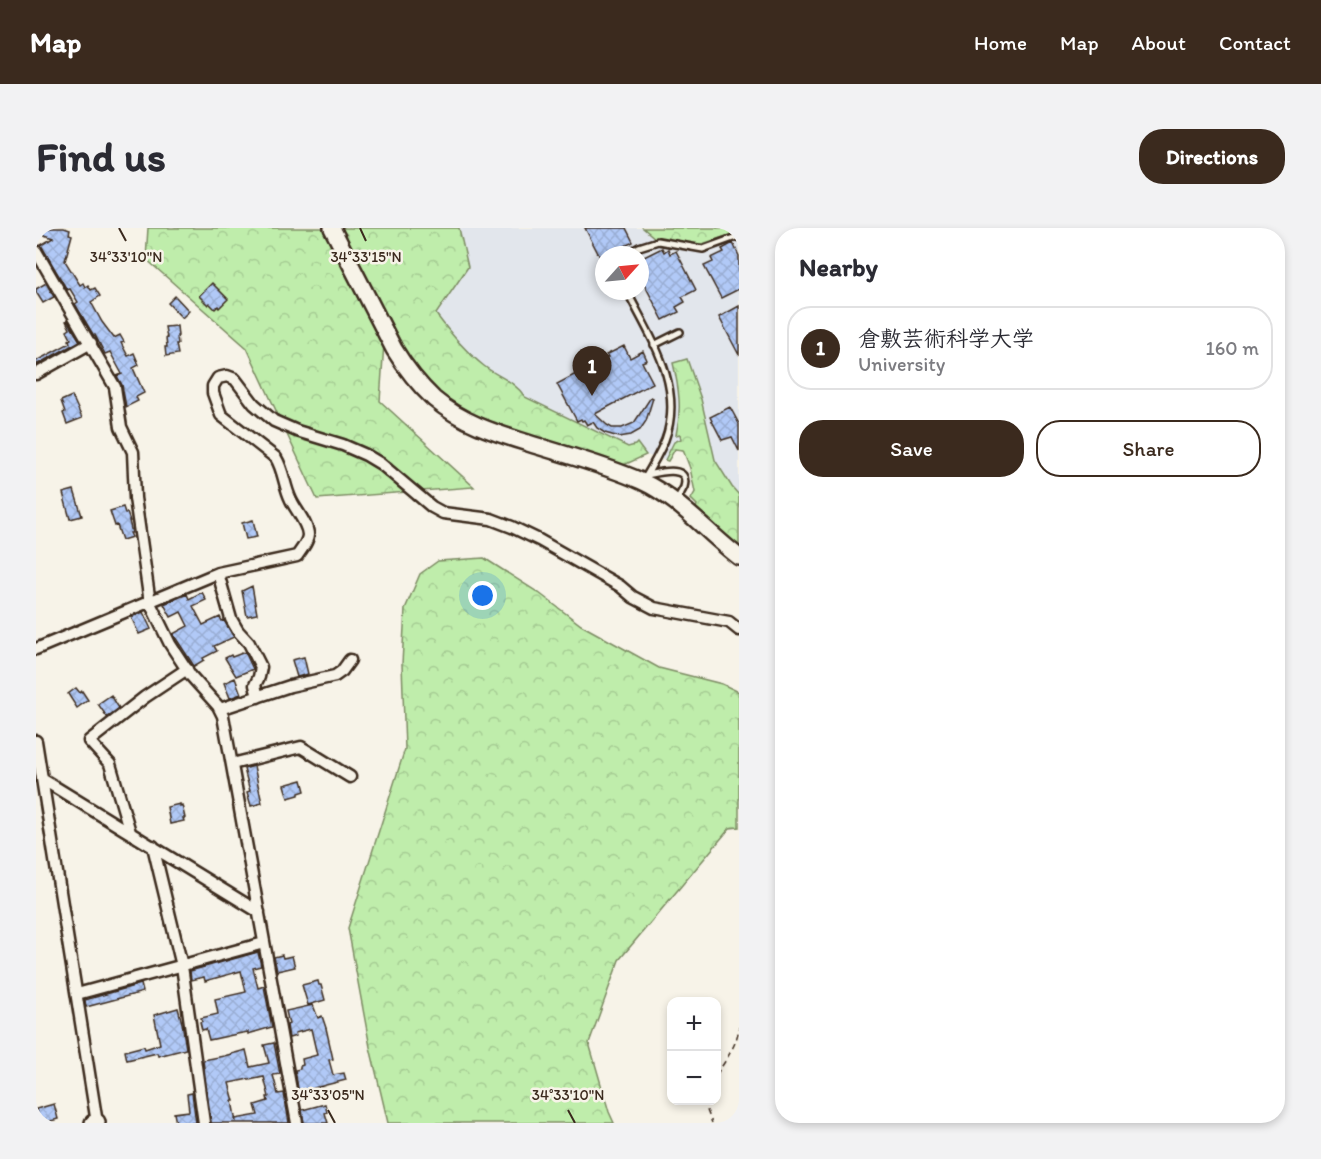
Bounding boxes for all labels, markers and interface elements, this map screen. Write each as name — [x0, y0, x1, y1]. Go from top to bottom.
text: Map — [30, 25, 81, 59]
text: Home — [974, 30, 1027, 55]
text: Map — [1060, 30, 1099, 55]
text: About — [1132, 30, 1186, 55]
text: Contact — [1219, 30, 1291, 55]
button: Directions — [1139, 129, 1285, 184]
text: Find us — [36, 131, 166, 182]
north arrow — [595, 246, 649, 300]
text: 34°33'10"N — [90, 248, 162, 266]
text: 34°33'15"N — [330, 248, 402, 266]
text: Nearby — [799, 251, 878, 283]
text: 倉敷芸術科学大学 — [858, 325, 1034, 352]
text: 1 — [816, 336, 825, 360]
text: 160 m — [1206, 336, 1259, 360]
pin: 1 — [572, 346, 612, 396]
text: University — [858, 352, 945, 376]
button: Save — [799, 420, 1024, 477]
button: Share — [1036, 420, 1261, 477]
your location — [468, 581, 497, 610]
map controls — [667, 997, 721, 1105]
button: + — [667, 997, 721, 1051]
button: − — [667, 1051, 721, 1105]
text: 34°33'05"N — [291, 1086, 365, 1104]
text: 34°33'10"N — [532, 1086, 604, 1104]

